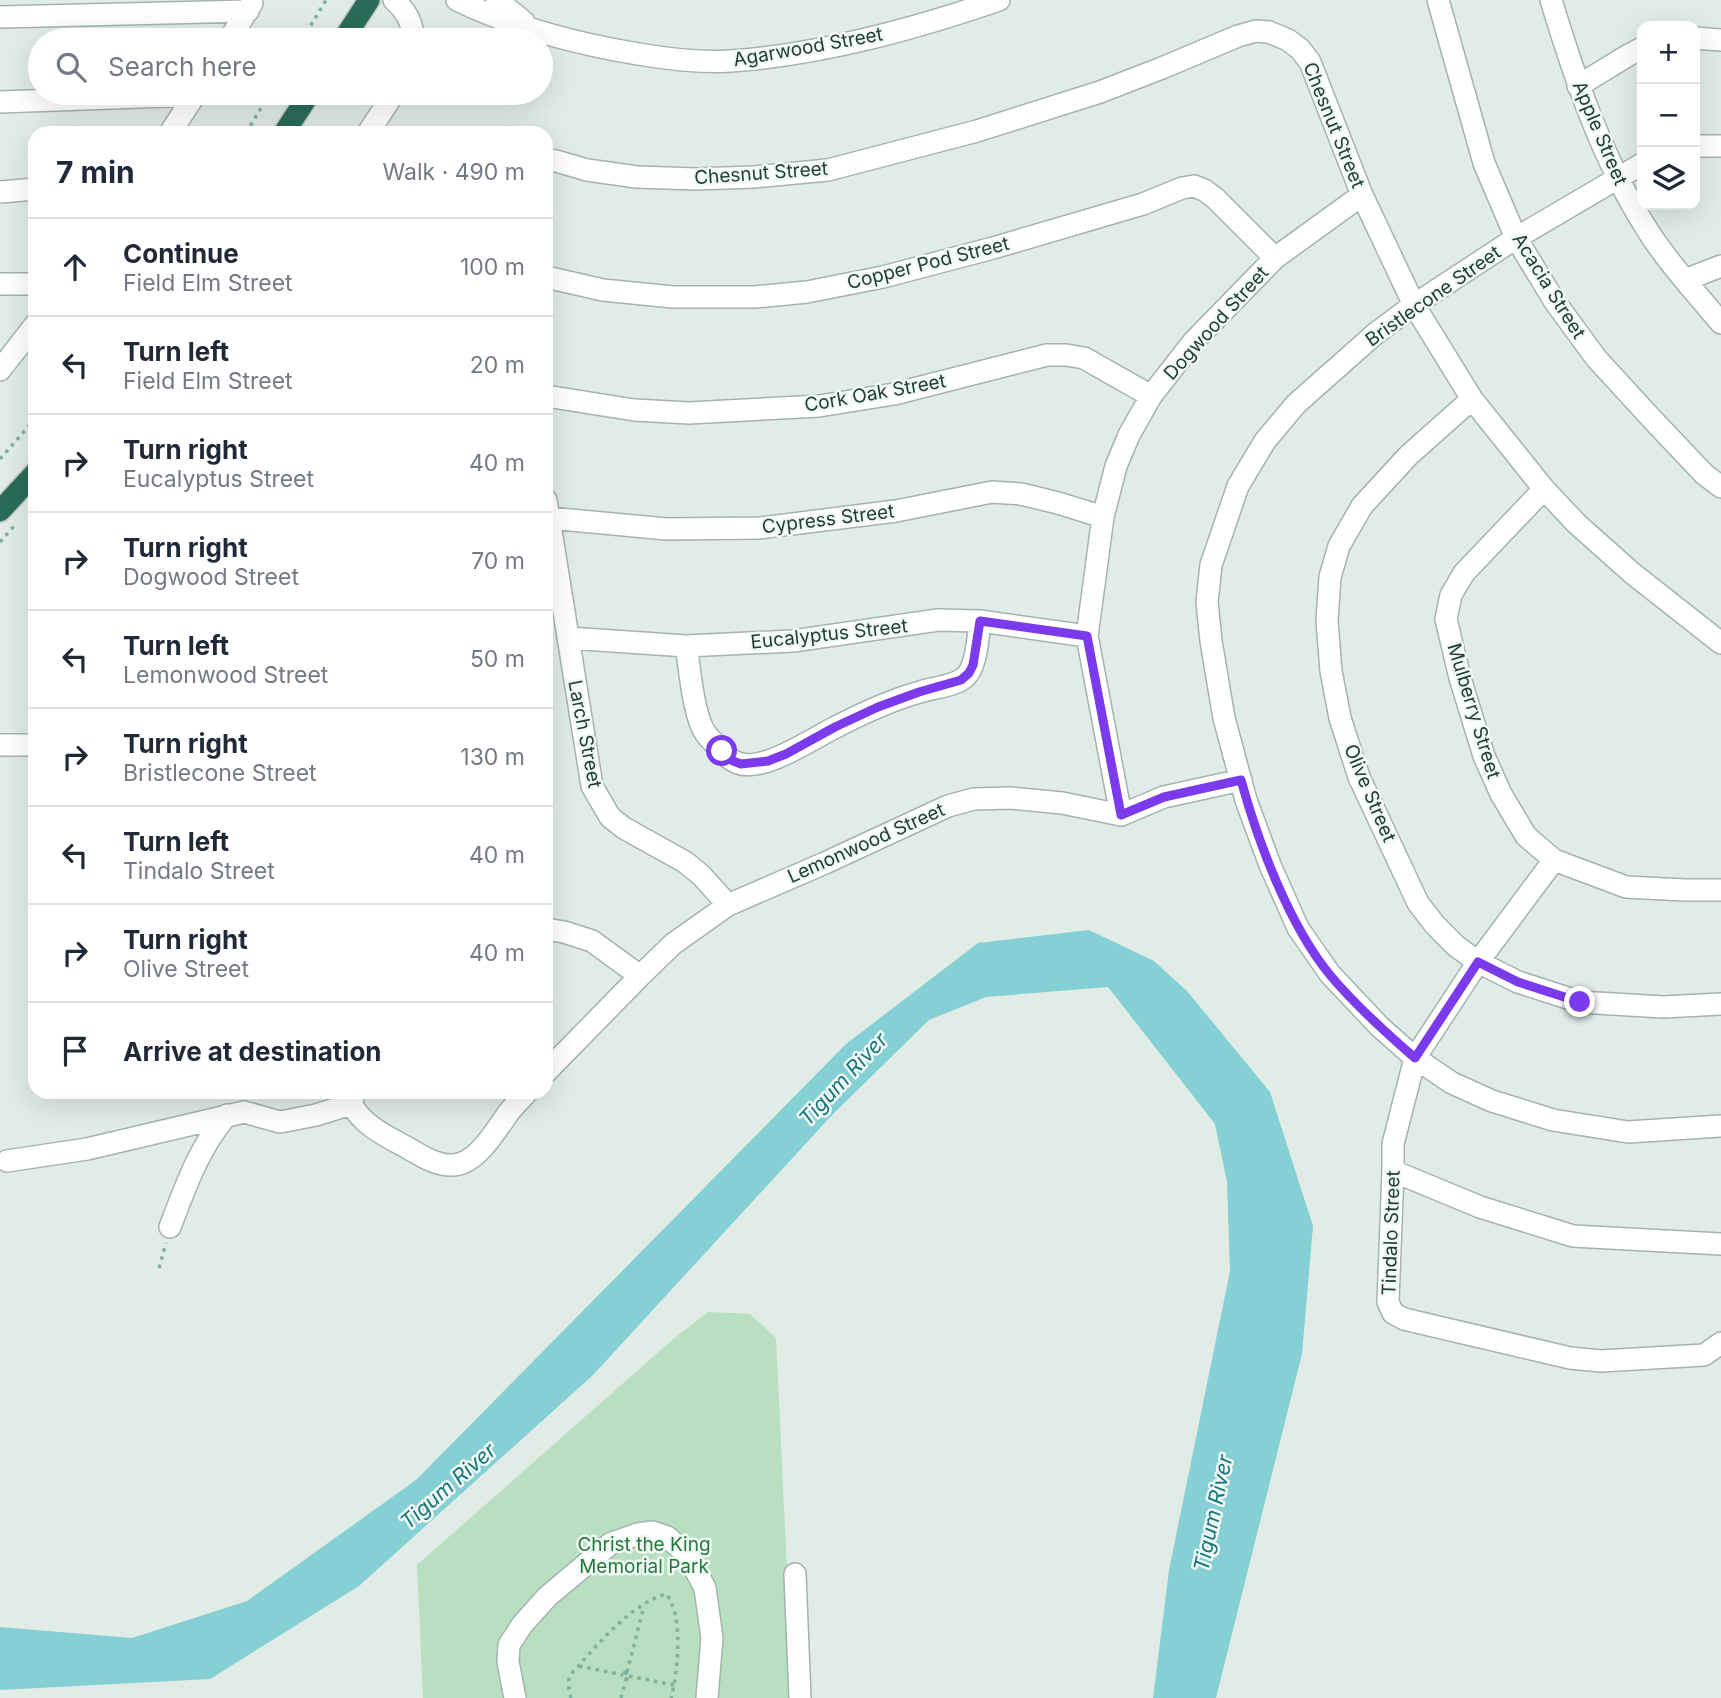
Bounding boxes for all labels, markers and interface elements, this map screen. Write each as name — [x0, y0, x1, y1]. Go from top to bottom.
map controls — [1637, 21, 1700, 210]
button: + — [1637, 21, 1700, 84]
street label: Agarwood Street — [731, 23, 885, 71]
search box — [28, 28, 553, 105]
icon: search — [52, 48, 90, 86]
text: Search here — [108, 51, 257, 82]
street label: Chesnut Street — [1298, 59, 1370, 191]
street label: Apple Street — [1568, 77, 1632, 189]
button: − — [1637, 84, 1700, 147]
button: layers — [1637, 147, 1700, 210]
text: 7 min — [56, 154, 135, 190]
street label: Chesnut Street — [693, 157, 829, 189]
text: Walk · 490 m — [383, 158, 525, 186]
street label: Acacia Street — [1507, 229, 1591, 343]
street label: Copper Pod Street — [845, 232, 1011, 294]
text: Continue — [123, 238, 239, 269]
street label: Bristlecone Street — [1361, 241, 1505, 351]
icon: ahead — [56, 248, 94, 286]
text: 100 m — [460, 253, 525, 281]
street label: Dogwood Street — [1159, 261, 1273, 385]
text: Field Elm Street — [123, 269, 293, 297]
text: Turn left — [123, 336, 229, 367]
icon: left — [56, 346, 94, 384]
text: 20 m — [470, 351, 525, 379]
text: Field Elm Street — [123, 367, 293, 395]
street label: Cork Oak Street — [803, 369, 947, 417]
text: Turn right — [123, 434, 248, 465]
icon: right — [56, 444, 94, 482]
text: 40 m — [469, 449, 525, 477]
text: Eucalyptus Street — [123, 465, 314, 493]
street label: Cypress Street — [761, 499, 895, 539]
text: Turn right — [123, 532, 248, 563]
icon: right — [56, 542, 94, 580]
text: 70 m — [471, 547, 525, 575]
text: Dogwood Street — [123, 563, 299, 591]
street label: Eucalyptus Street — [749, 614, 909, 654]
text: Turn left — [123, 630, 229, 661]
icon: left — [56, 640, 94, 678]
street label: Mulberry Street — [1442, 641, 1506, 781]
text: 50 m — [470, 645, 525, 673]
text: Lemonwood Street — [123, 661, 328, 689]
street label: Larch Street — [563, 678, 607, 790]
text: Turn right — [123, 728, 248, 759]
route start — [706, 735, 737, 766]
icon: right — [56, 738, 94, 776]
street label: Olive Street — [1339, 741, 1401, 845]
text: 130 m — [460, 743, 525, 771]
text: Bristlecone Street — [123, 759, 317, 787]
street label: Lemonwood Street — [784, 798, 948, 888]
text: Turn left — [123, 826, 229, 857]
icon: left — [56, 836, 94, 874]
text: 40 m — [469, 841, 525, 869]
text: Tindalo Street — [123, 857, 275, 885]
text: Turn right — [123, 924, 248, 955]
icon: right — [56, 934, 94, 972]
text: 40 m — [469, 939, 525, 967]
text: Olive Street — [123, 955, 249, 983]
route end — [1564, 986, 1595, 1017]
water label: Tigum River — [794, 1026, 893, 1131]
icon: arrive — [56, 1032, 94, 1070]
text: Arrive at destination — [123, 1036, 382, 1067]
street label: Tindalo Street — [1377, 1170, 1405, 1296]
water label: Tigum River — [395, 1437, 502, 1534]
water label: Tigum River — [1188, 1451, 1238, 1573]
park label: Christ the King Memorial Park — [577, 1533, 711, 1578]

